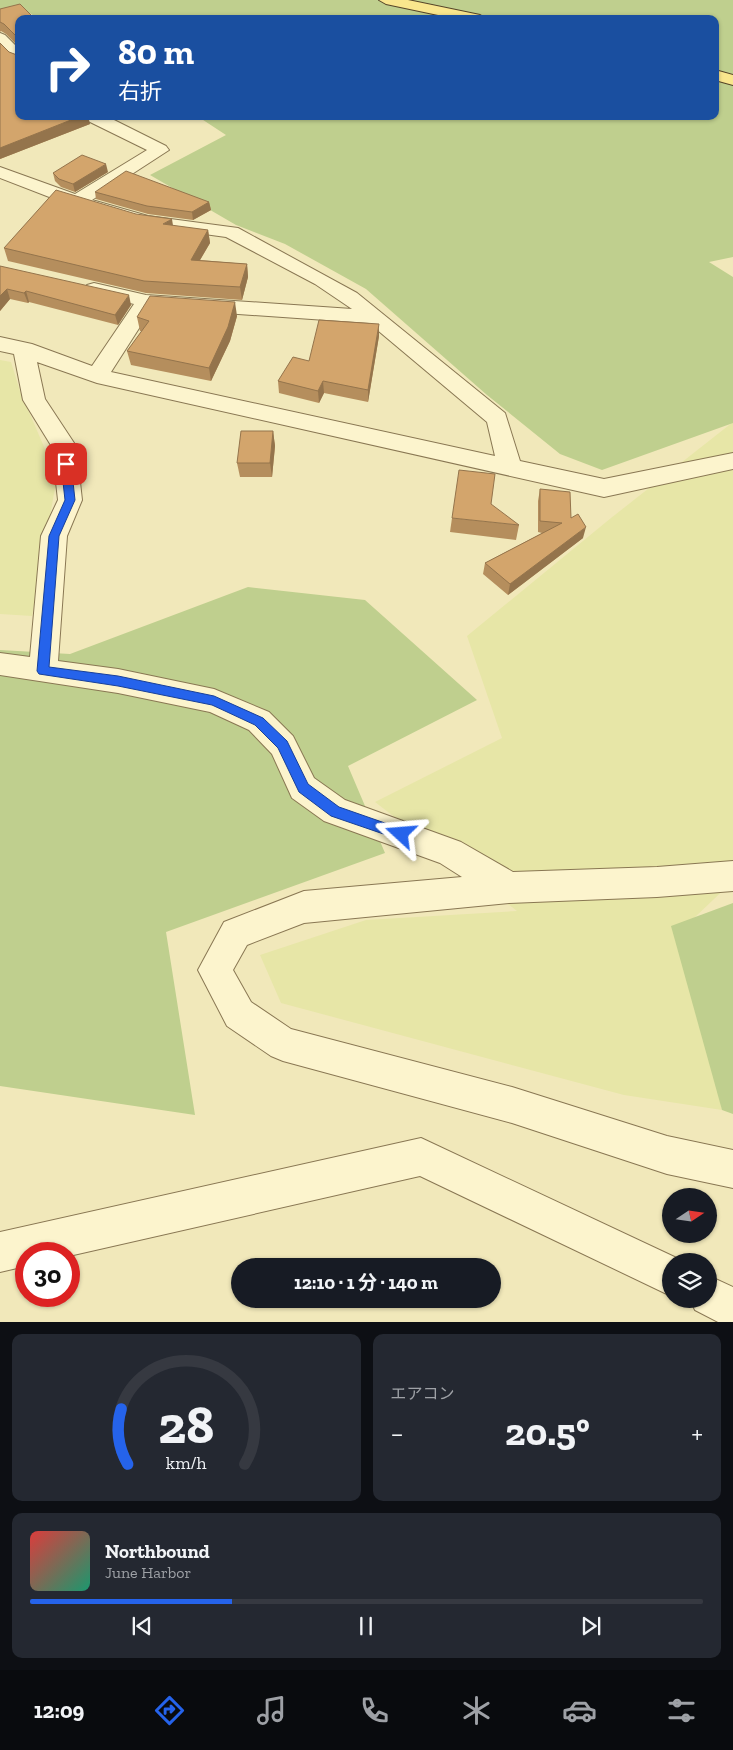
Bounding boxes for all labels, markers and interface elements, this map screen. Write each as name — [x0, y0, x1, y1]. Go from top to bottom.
text: 80 m — [118, 31, 194, 73]
icon: right — [35, 35, 100, 100]
text: 右折 — [118, 78, 162, 105]
pin — [45, 443, 87, 485]
icon: arrive — [52, 450, 80, 478]
position arrow — [374, 807, 426, 859]
north arrow — [662, 1188, 718, 1242]
map controls — [662, 1188, 717, 1308]
speed limit sign: 30 — [15, 1242, 80, 1307]
button: layers — [662, 1253, 717, 1308]
text: 12:10 · 1 分 · 140 m — [294, 1271, 438, 1294]
text: エアコン — [391, 1384, 455, 1403]
text: 28 — [158, 1394, 214, 1456]
text: 20.5° — [505, 1409, 590, 1455]
text: − — [391, 1417, 404, 1450]
text: + — [691, 1417, 703, 1450]
text: km/h — [166, 1452, 207, 1474]
text: Northbound — [105, 1540, 210, 1563]
text: June Harbor — [105, 1563, 191, 1582]
icon: previous — [128, 1612, 156, 1640]
icon: pause — [352, 1612, 380, 1640]
icon: next — [577, 1612, 605, 1640]
icon: directions — [152, 1693, 187, 1728]
icon: music — [254, 1693, 289, 1728]
icon: phone — [357, 1693, 392, 1728]
icon: climate — [459, 1693, 494, 1728]
icon: car — [562, 1693, 597, 1728]
icon: filters — [664, 1693, 699, 1728]
text: 12:09 — [34, 1697, 84, 1724]

